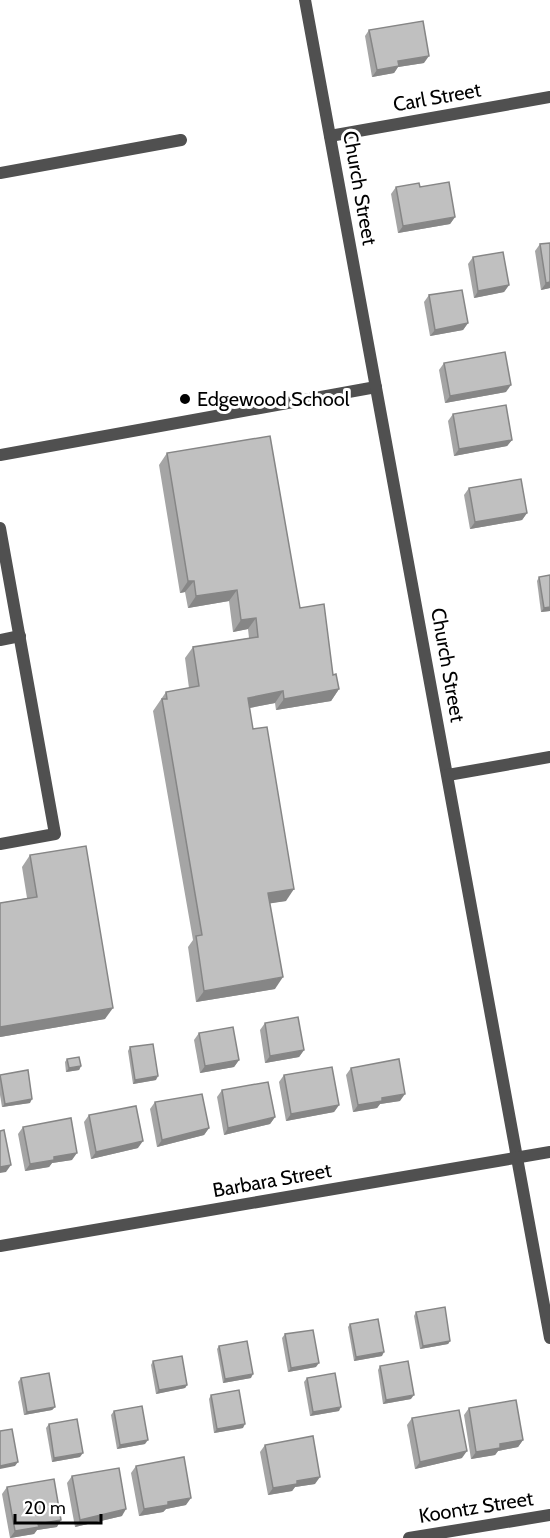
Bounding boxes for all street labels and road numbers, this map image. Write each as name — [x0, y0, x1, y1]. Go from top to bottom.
street label: Carl Street — [391, 77, 483, 117]
street label: Church Street — [338, 129, 382, 247]
street label: Church Street — [426, 606, 470, 724]
street label: Barbara Street — [211, 1158, 334, 1202]
street label: Koontz Street — [417, 1486, 535, 1528]

